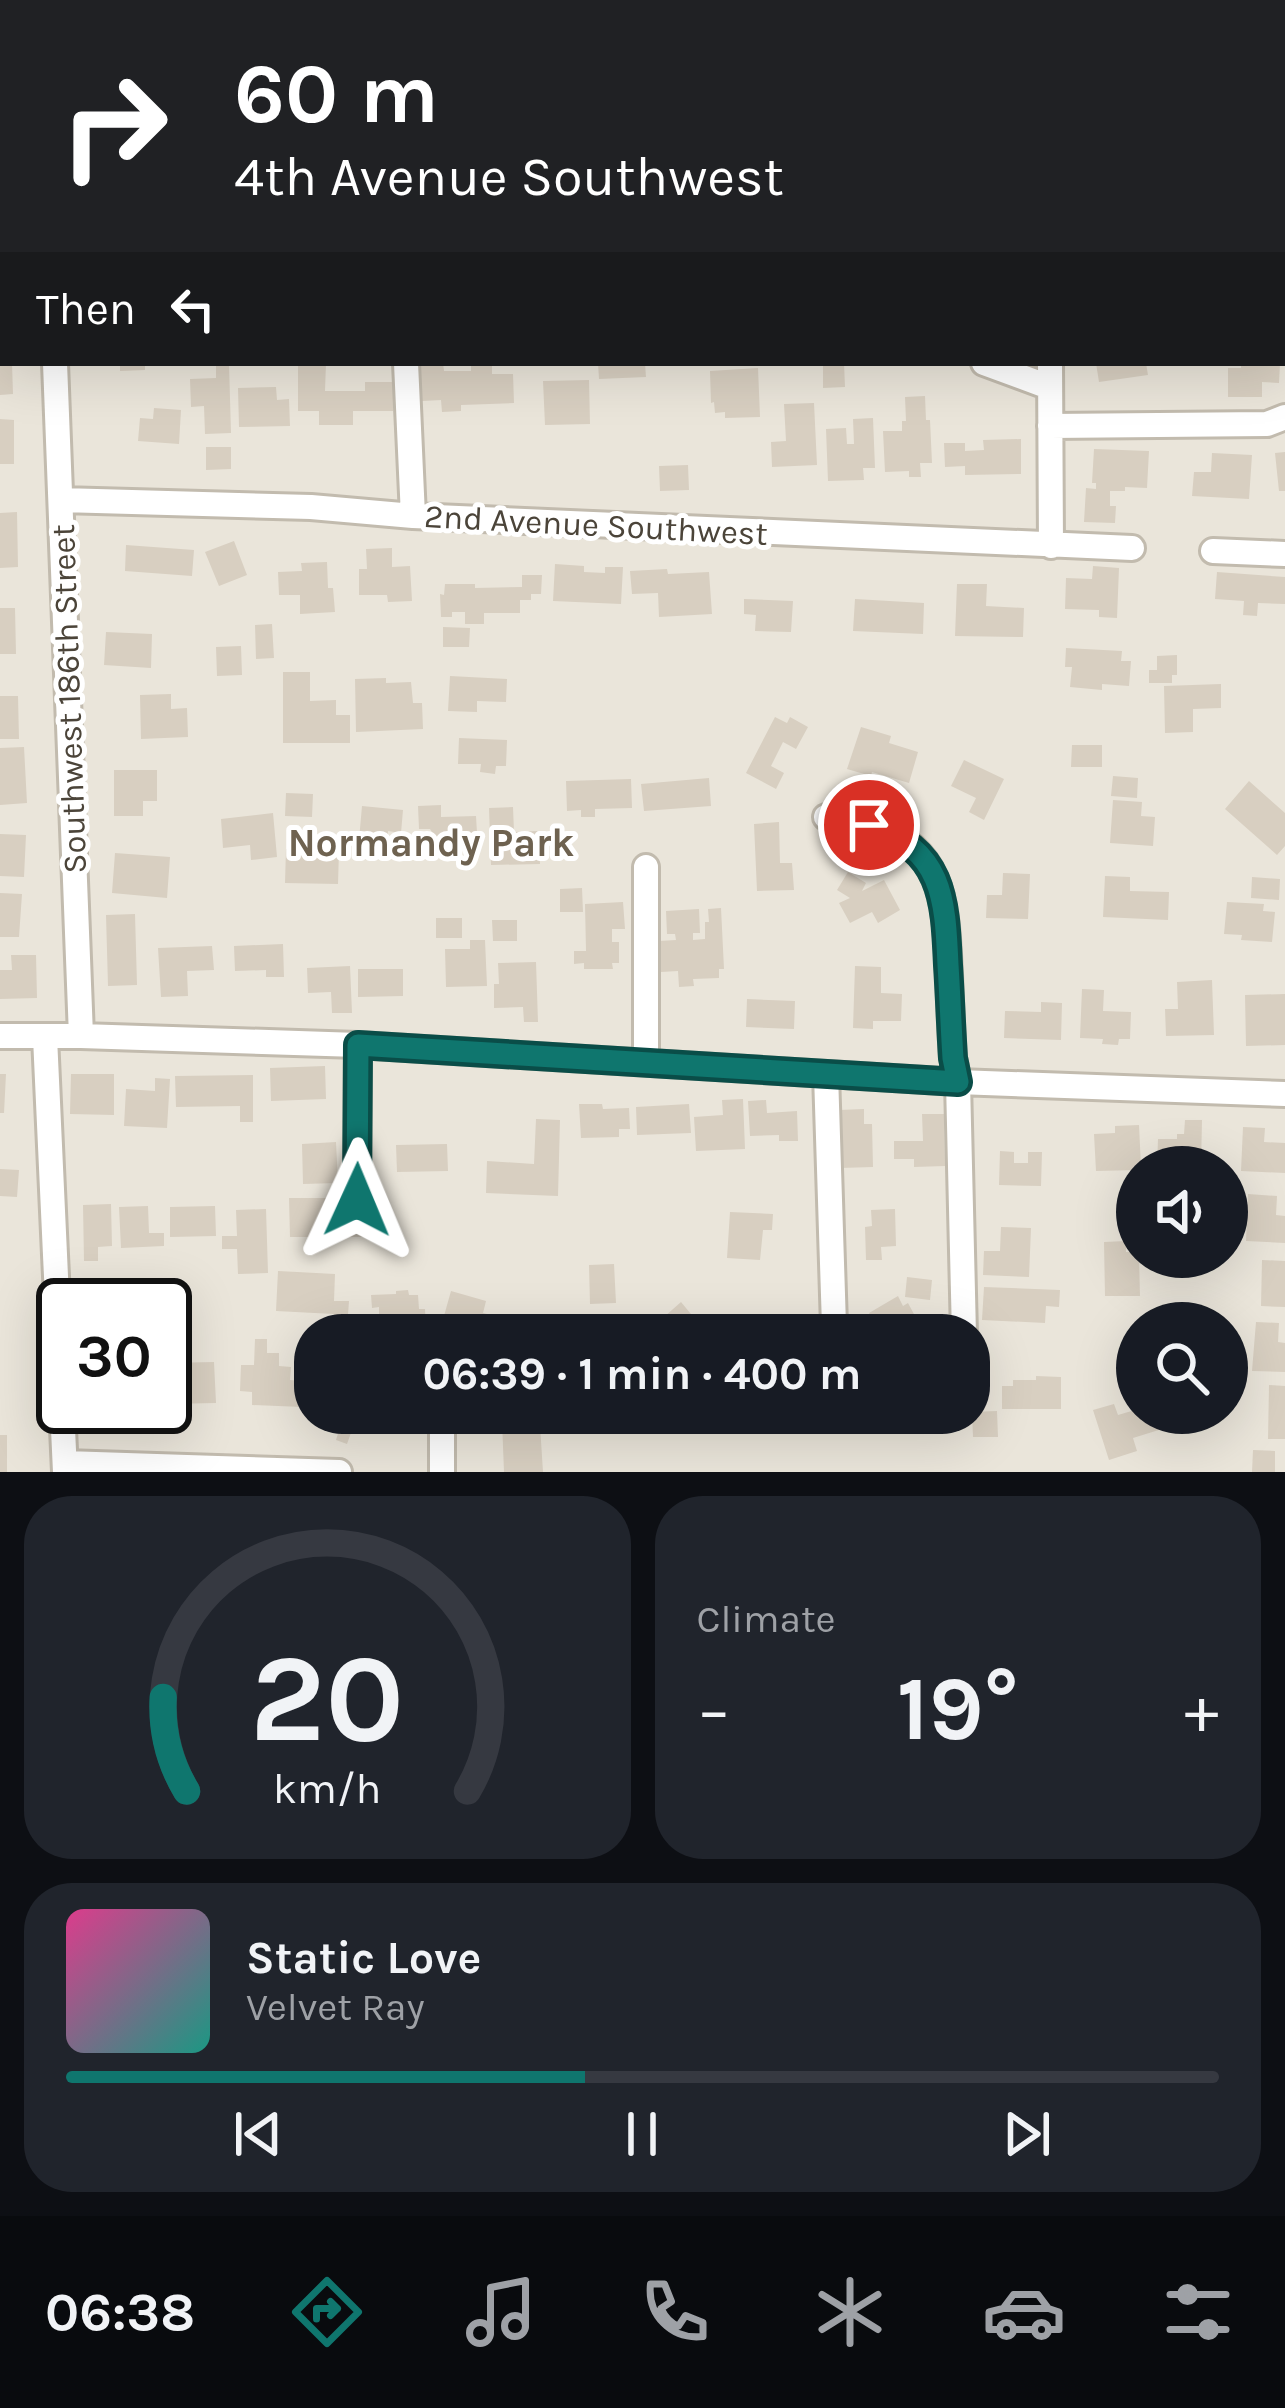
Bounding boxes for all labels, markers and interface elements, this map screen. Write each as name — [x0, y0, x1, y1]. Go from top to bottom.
text: 60 m — [234, 45, 439, 143]
icon: right — [36, 48, 192, 204]
text: 4th Avenue Southwest — [234, 145, 784, 209]
icon: left — [160, 276, 226, 342]
text: Then — [36, 283, 136, 335]
street label: 2nd Avenue Southwest — [423, 497, 769, 553]
street label: Southwest 186th Street — [44, 524, 94, 874]
pin — [818, 774, 920, 876]
icon: arrive — [836, 792, 902, 858]
district label: Normandy Park — [288, 820, 574, 866]
position arrow — [294, 1137, 420, 1263]
map controls — [1116, 1146, 1248, 1434]
button: sound — [1116, 1146, 1248, 1278]
speed limit sign: 30 — [36, 1278, 192, 1434]
button: search — [1116, 1302, 1248, 1434]
text: 06:39 · 1 min · 400 m — [423, 1348, 861, 1400]
text: Climate — [697, 1596, 836, 1642]
text: 20 — [250, 1626, 404, 1771]
text: 19° — [897, 1656, 1019, 1762]
text: − — [697, 1671, 731, 1749]
text: + — [1184, 1671, 1219, 1749]
text: km/h — [273, 1763, 382, 1813]
text: Static Love — [246, 1932, 481, 1984]
text: Velvet Ray — [246, 1984, 425, 2030]
icon: previous — [225, 2101, 291, 2167]
icon: pause — [609, 2101, 675, 2167]
icon: next — [994, 2101, 1060, 2167]
icon: directions — [285, 2270, 369, 2354]
icon: music — [459, 2270, 543, 2354]
icon: phone — [633, 2270, 717, 2354]
icon: climate — [808, 2270, 892, 2354]
icon: car — [982, 2270, 1066, 2354]
icon: filters — [1156, 2270, 1240, 2354]
text: 06:38 — [45, 2280, 195, 2344]

